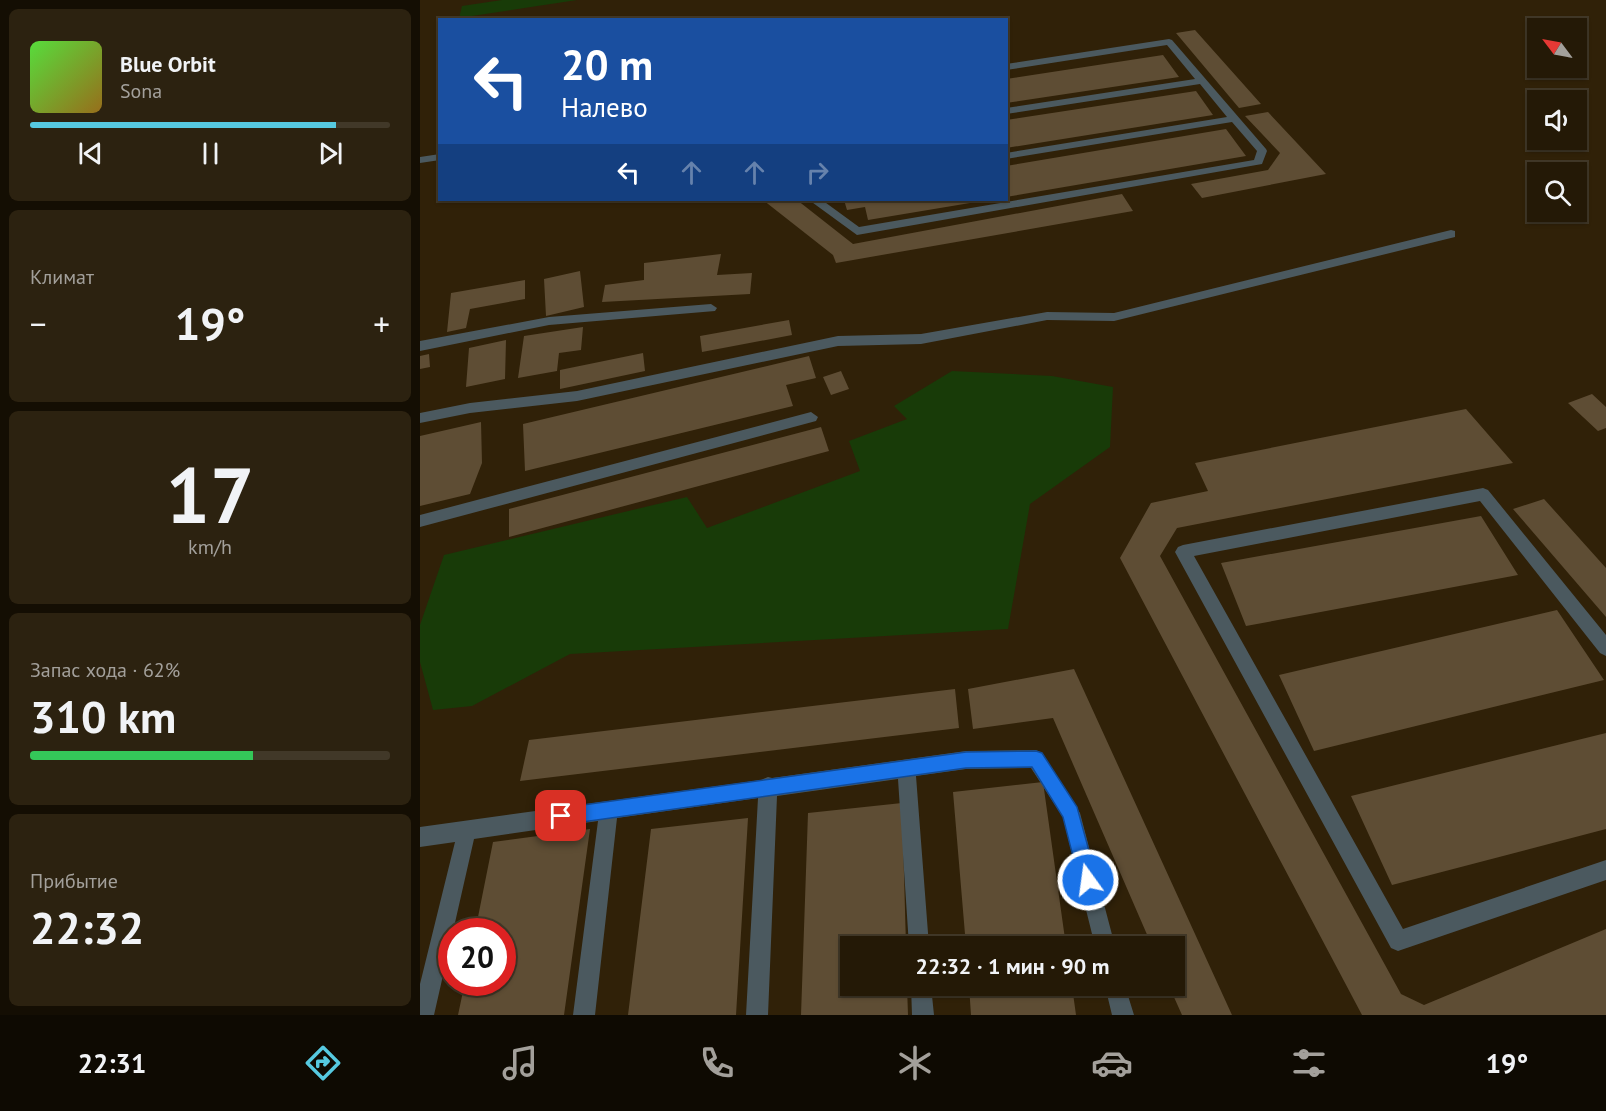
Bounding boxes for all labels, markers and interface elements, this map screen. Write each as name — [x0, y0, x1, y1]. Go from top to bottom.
north arrow — [1527, 18, 1587, 78]
map controls — [1527, 18, 1587, 222]
text: 20 m — [561, 37, 653, 92]
icon: left — [462, 42, 540, 120]
text: Blue Orbit — [120, 50, 216, 78]
text: Sona — [120, 78, 162, 104]
text: Налево — [561, 90, 648, 124]
button: sound — [1527, 90, 1587, 150]
icon: previous — [74, 137, 107, 170]
icon: pause — [194, 137, 227, 170]
icon: next — [314, 137, 347, 170]
icon: left — [612, 156, 645, 189]
icon: ahead — [675, 156, 708, 189]
icon: ahead — [738, 156, 771, 189]
icon: right — [801, 156, 834, 189]
button: search — [1527, 162, 1587, 222]
text: Климат — [30, 264, 94, 290]
text: 19° — [175, 294, 245, 352]
text: − — [30, 302, 47, 345]
text: + — [373, 302, 390, 345]
text: 17 — [166, 444, 254, 545]
text: km/h — [188, 534, 232, 560]
text: Запас хода · 62% — [30, 657, 180, 683]
text: 310 km — [30, 687, 176, 745]
pin — [535, 790, 586, 841]
icon: arrive — [544, 799, 577, 832]
position arrow — [1056, 848, 1120, 912]
text: Прибытие — [30, 868, 118, 894]
text: 22:32 — [30, 898, 144, 956]
speed limit sign: 20 — [438, 918, 516, 996]
text: 22:32 · 1 мин · 90 m — [916, 952, 1109, 980]
icon: directions — [302, 1042, 344, 1084]
icon: music — [499, 1042, 541, 1084]
icon: phone — [696, 1042, 738, 1084]
icon: climate — [894, 1042, 936, 1084]
icon: car — [1091, 1042, 1133, 1084]
icon: filters — [1288, 1042, 1330, 1084]
text: 22:31 — [78, 1046, 146, 1080]
text: 19° — [1486, 1046, 1528, 1080]

